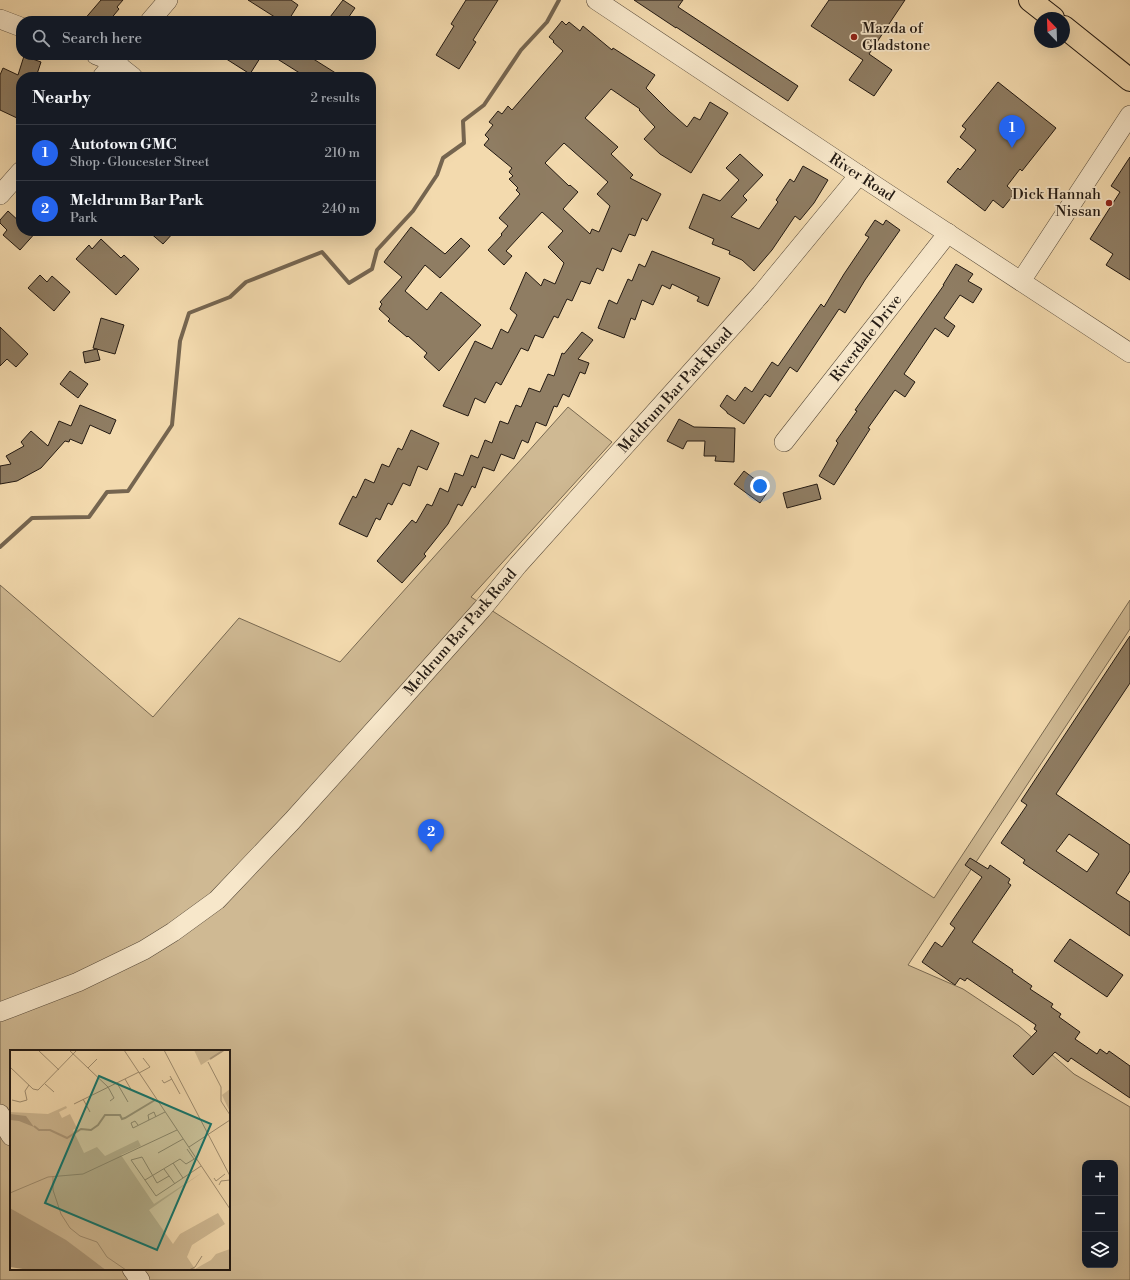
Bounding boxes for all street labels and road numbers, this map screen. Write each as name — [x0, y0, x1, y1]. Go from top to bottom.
street label: River Road — [825, 149, 899, 206]
street label: Riverdale Drive — [826, 291, 906, 386]
street label: Meldrum Bar Park Road — [614, 323, 737, 457]
street label: Meldrum Bar Park Road — [400, 565, 521, 700]

